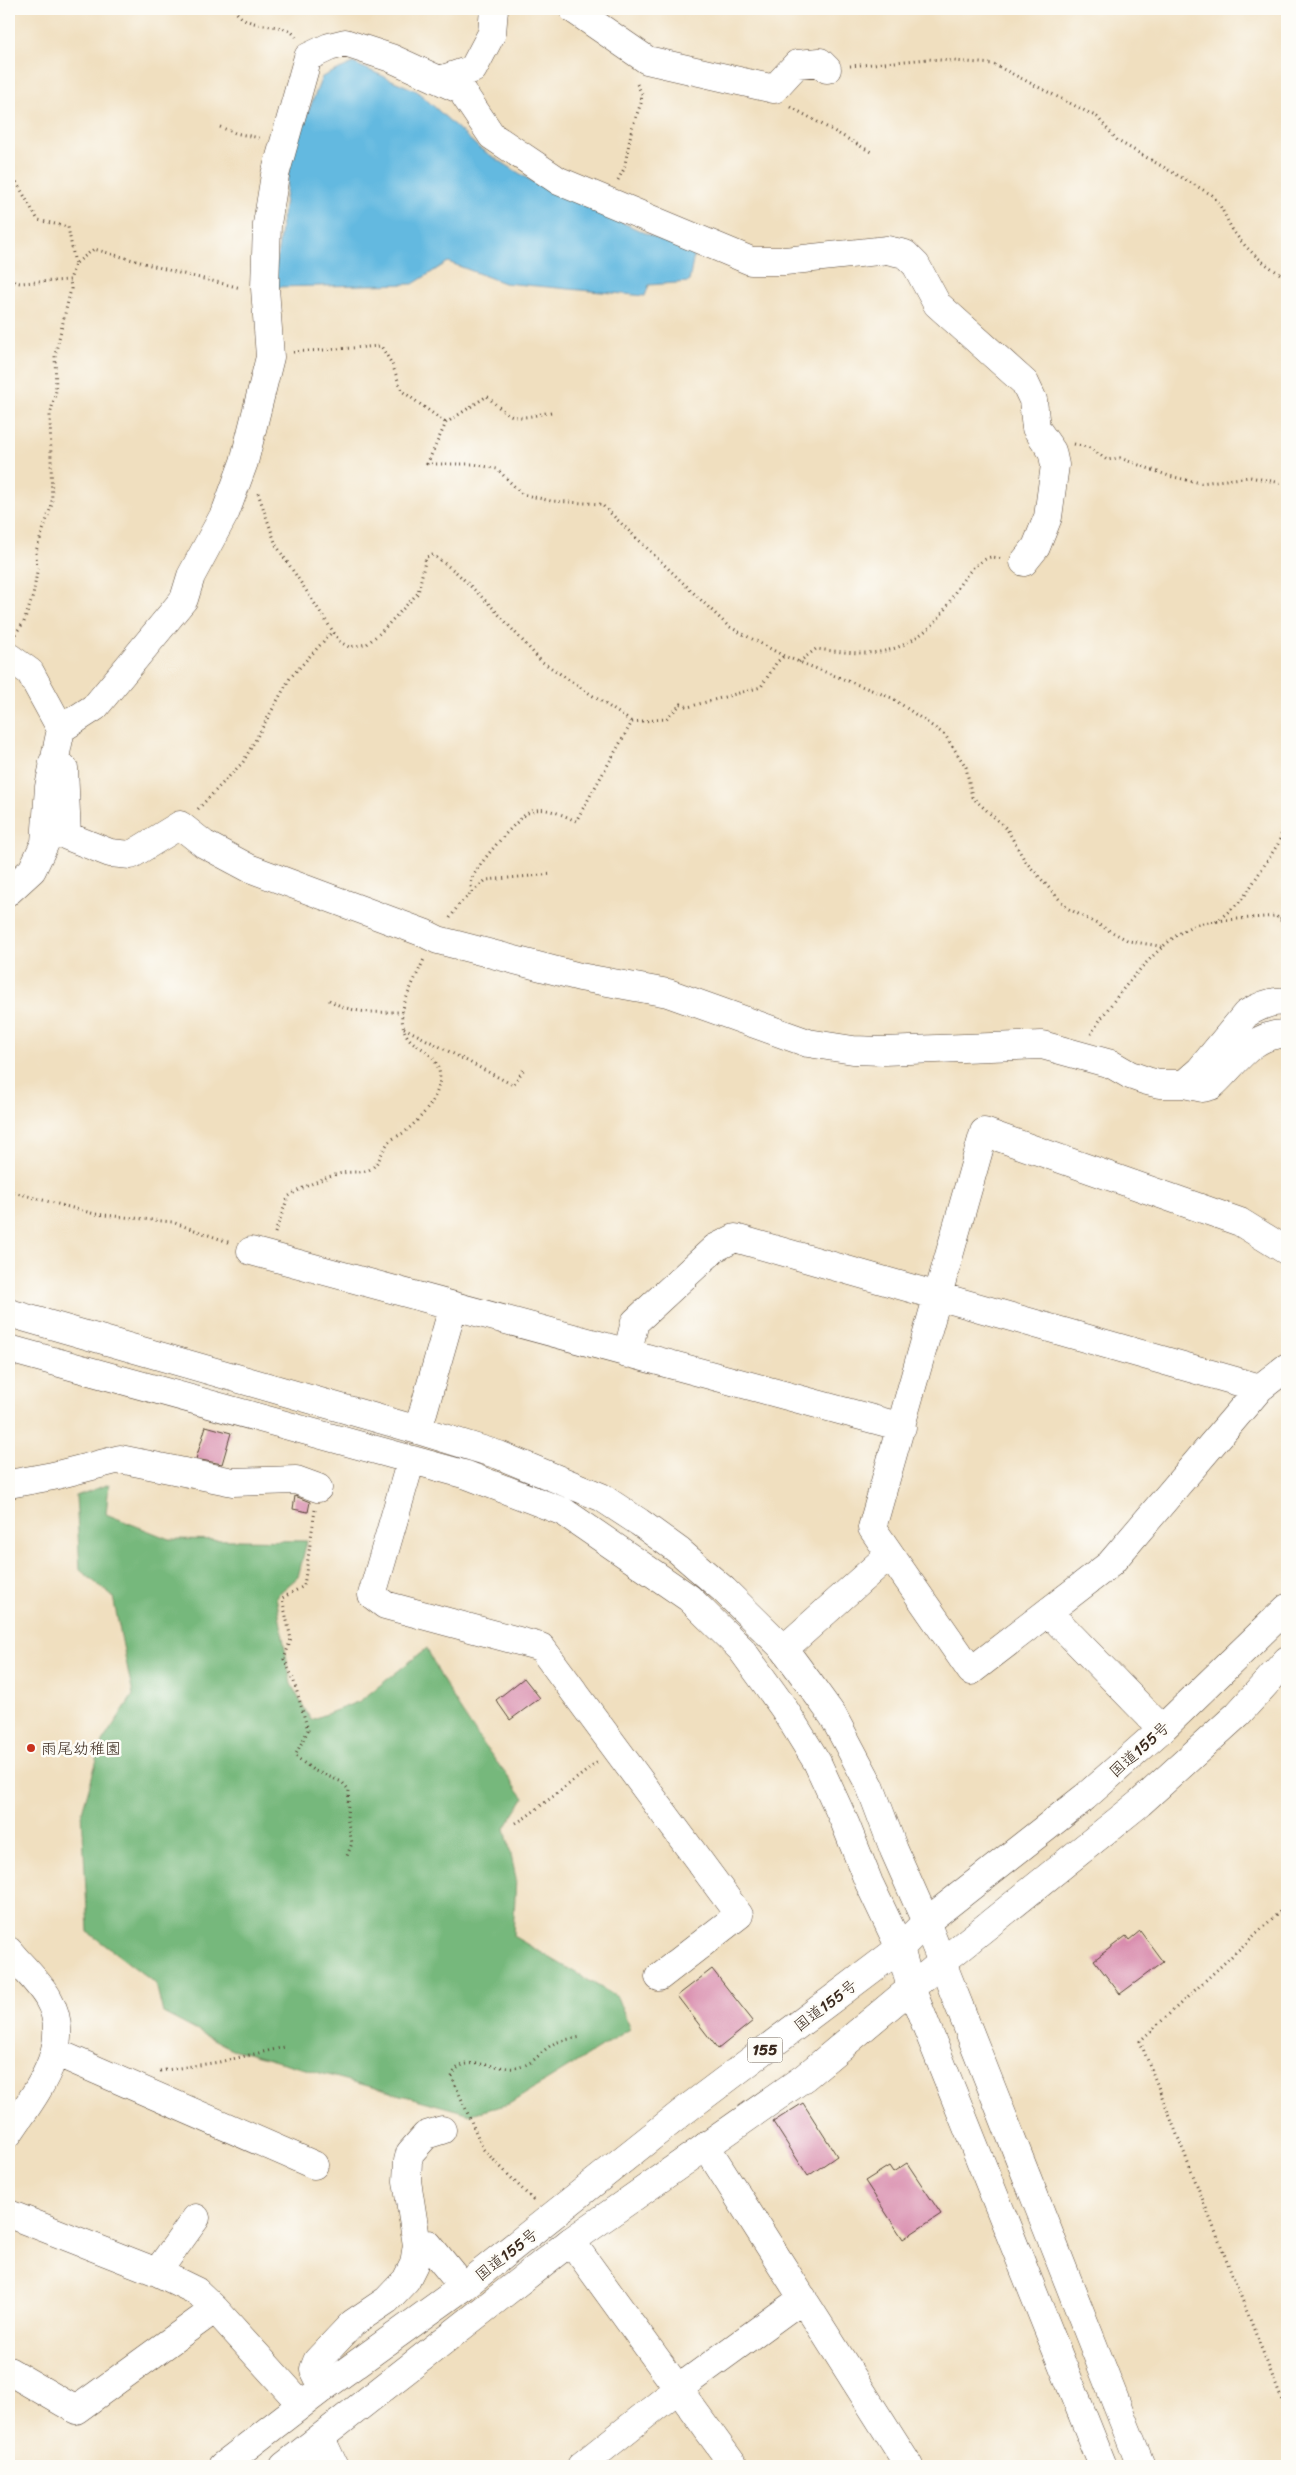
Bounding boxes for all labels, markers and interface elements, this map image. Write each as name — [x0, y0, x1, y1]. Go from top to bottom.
street label: 国道155号 — [1102, 1714, 1177, 1785]
place label: 雨尾幼稚園 — [41, 1734, 121, 1763]
marker: 雨尾幼稚園 — [25, 1742, 37, 1754]
street label: 国道155号 — [787, 1971, 864, 2039]
road number: 155 — [748, 2038, 782, 2062]
street label: 国道155号 — [468, 2220, 545, 2289]

